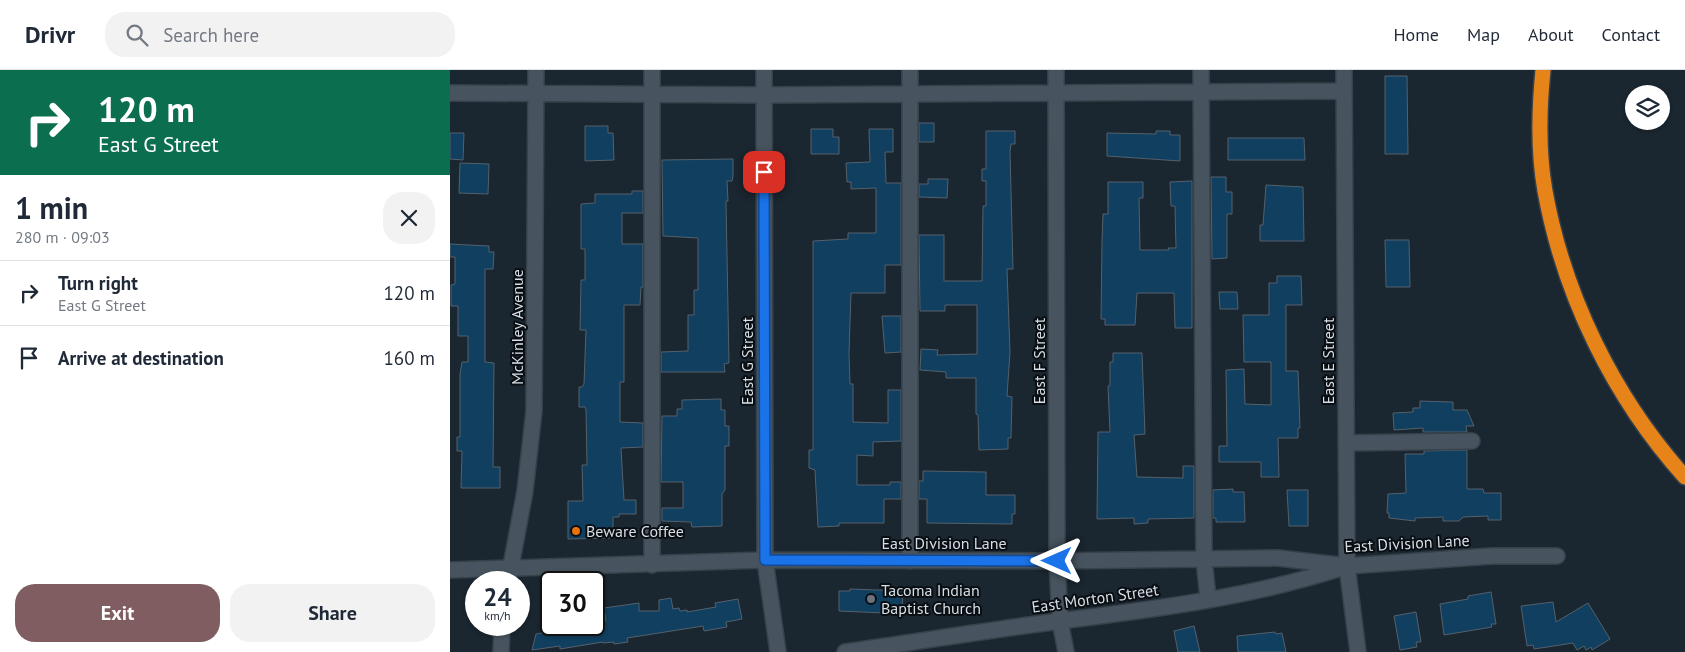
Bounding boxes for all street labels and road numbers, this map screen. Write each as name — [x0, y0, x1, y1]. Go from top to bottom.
street label: McKinley Avenue — [507, 269, 527, 385]
street label: East G Street — [737, 316, 757, 405]
street label: East F Street — [1029, 317, 1049, 404]
street label: East E Street — [1318, 317, 1338, 404]
street label: East Division Lane — [1344, 530, 1470, 556]
street label: East Division Lane — [881, 533, 1007, 553]
street label: East Morton Street — [1030, 579, 1160, 617]

